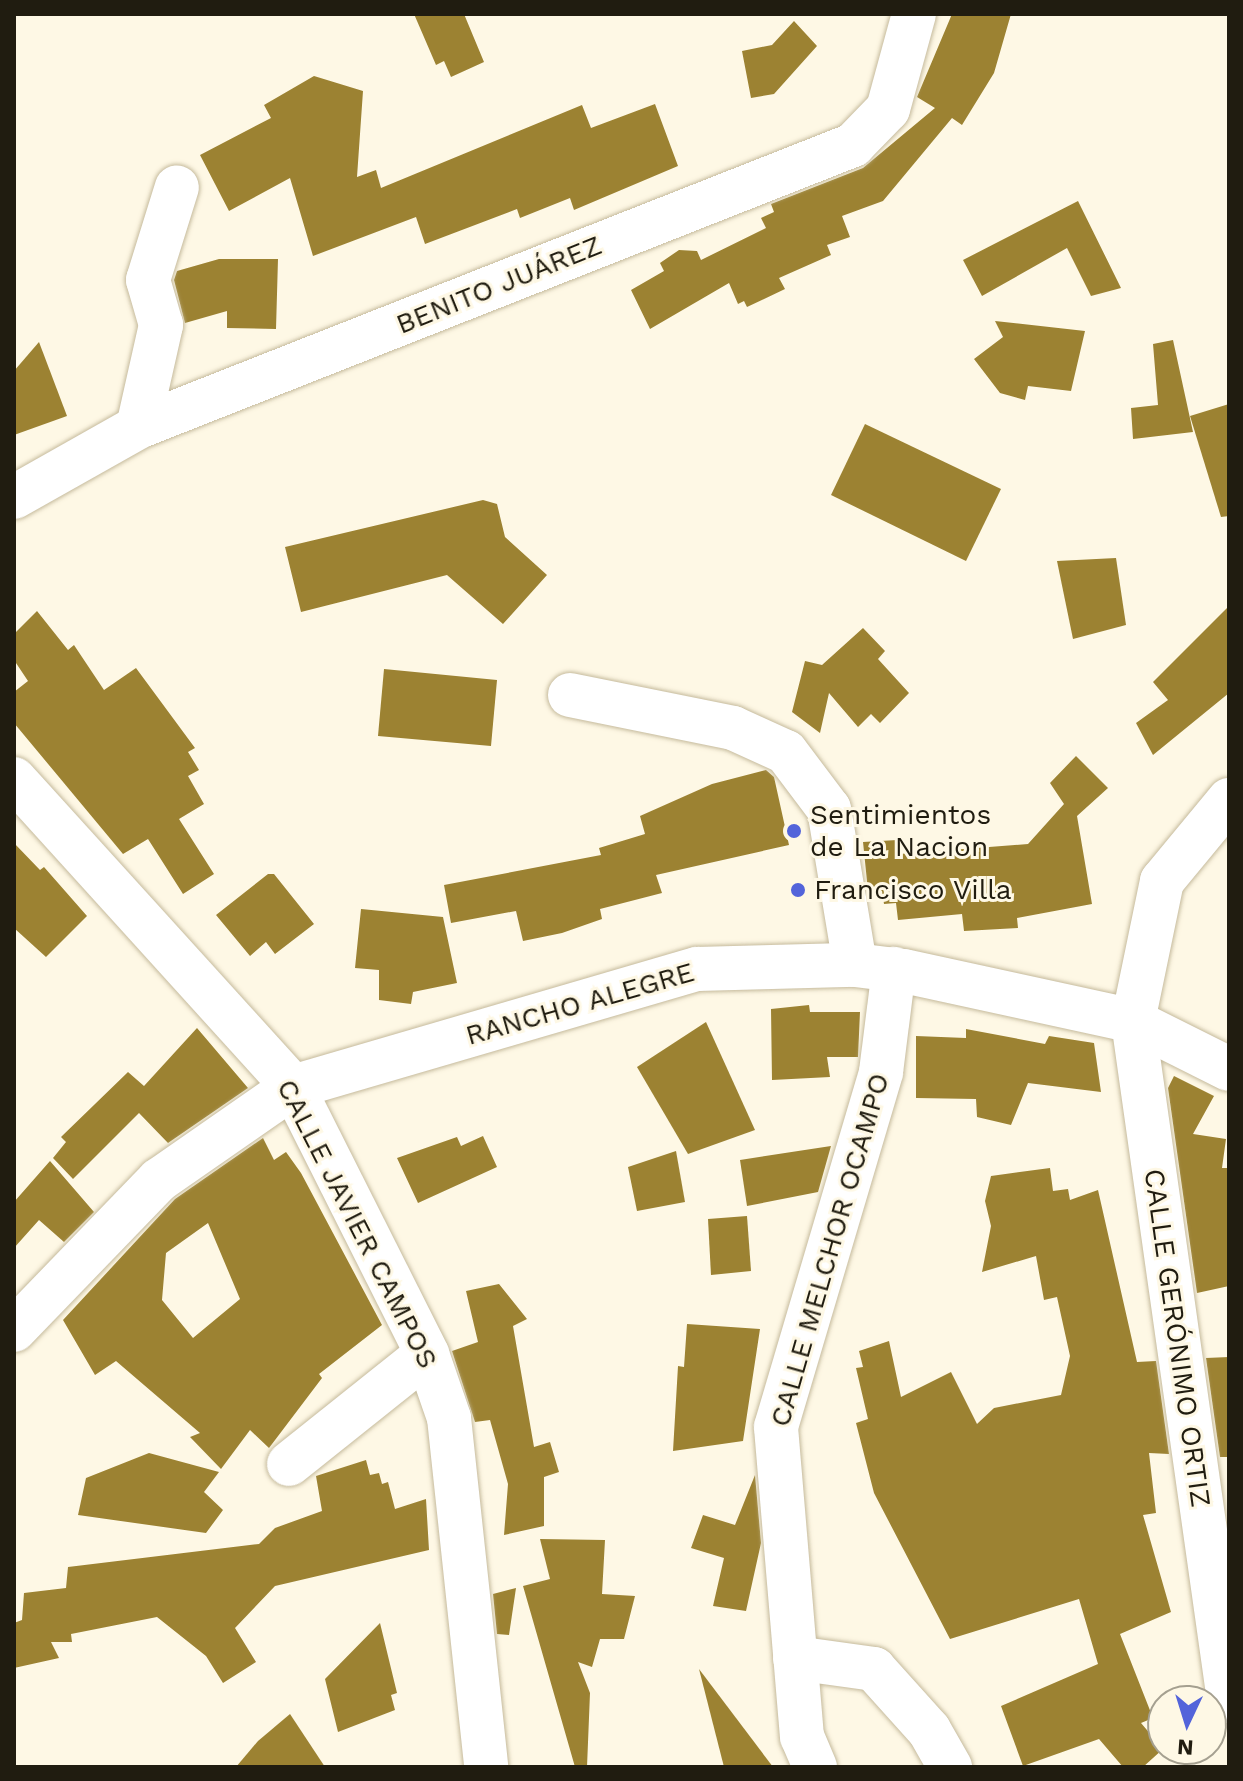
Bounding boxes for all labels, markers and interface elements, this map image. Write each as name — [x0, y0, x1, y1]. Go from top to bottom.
street label: BENITO JUÁREZ — [391, 228, 607, 342]
place label: Sentimientos de La Nacion — [810, 798, 991, 864]
marker: Sentimientos de La Nacion — [785, 822, 803, 840]
place label: Francisco Villa — [814, 873, 1013, 907]
marker: Francisco Villa — [789, 881, 807, 899]
street label: RANCHO ALEGRE — [461, 955, 699, 1053]
street label: CALLE MELCHOR OCAMPO — [763, 1070, 897, 1430]
street label: CALLE JAVIER CAMPOS — [269, 1074, 445, 1374]
street label: CALLE GERÓNIMO ORTIZ — [1137, 1167, 1217, 1509]
north arrow — [1147, 1685, 1227, 1765]
text: N — [1176, 1734, 1194, 1760]

